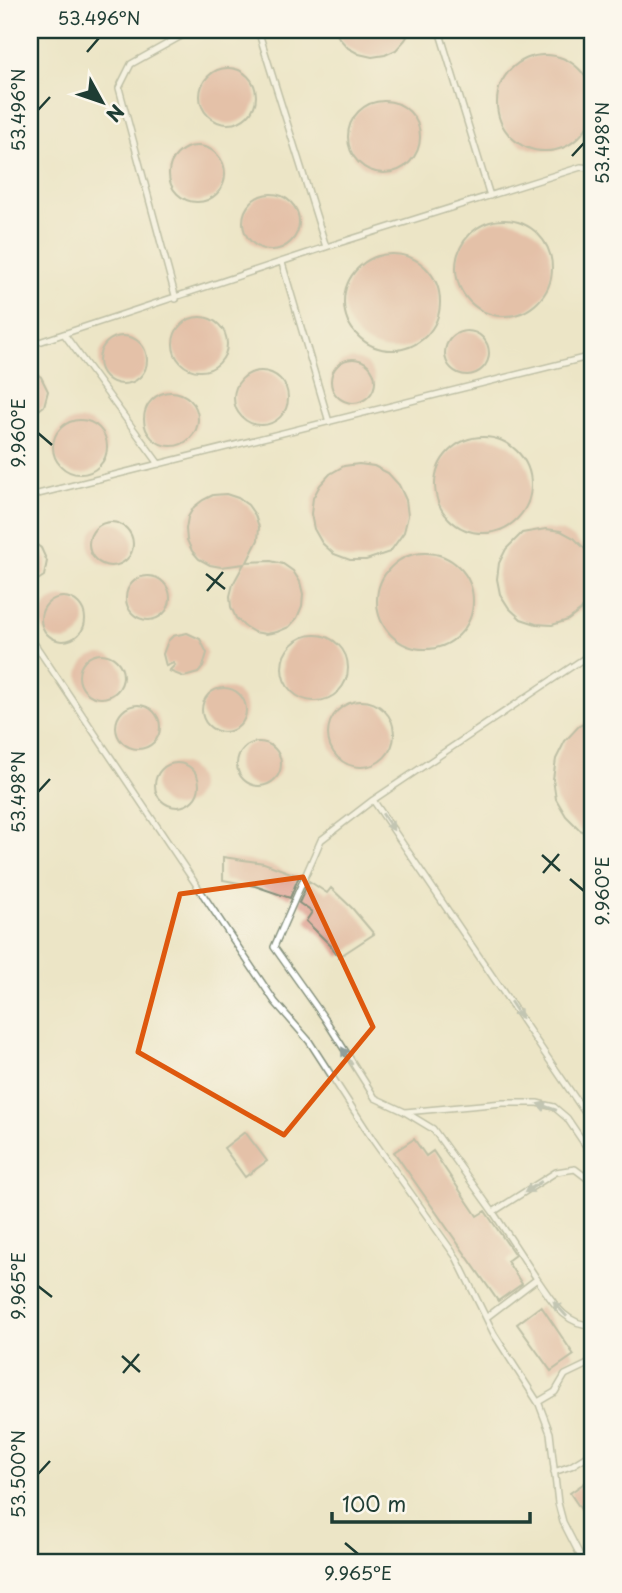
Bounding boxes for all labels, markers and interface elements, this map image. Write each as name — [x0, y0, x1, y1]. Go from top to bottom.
text: 53.496°N — [57, 4, 141, 31]
north arrow — [66, 66, 136, 136]
text: 53.496°N — [4, 68, 31, 152]
text: N — [100, 99, 131, 128]
text: 53.498°N — [588, 102, 615, 184]
text: 9.960°E — [4, 398, 31, 468]
text: 53.498°N — [4, 751, 31, 833]
one-way arrow — [381, 813, 395, 831]
text: 9.960°E — [588, 856, 615, 926]
one-way arrow — [509, 1001, 523, 1019]
one-way arrow — [341, 1046, 353, 1065]
one-way arrow — [536, 1101, 557, 1112]
one-way arrow — [524, 1180, 543, 1193]
text: 9.965°E — [4, 1252, 31, 1320]
one-way arrow — [552, 1300, 568, 1318]
text: 53.500°N — [4, 1430, 31, 1518]
scale bar — [332, 1481, 529, 1525]
text: 100 m — [342, 1487, 406, 1519]
text: 9.965°E — [324, 1559, 392, 1586]

